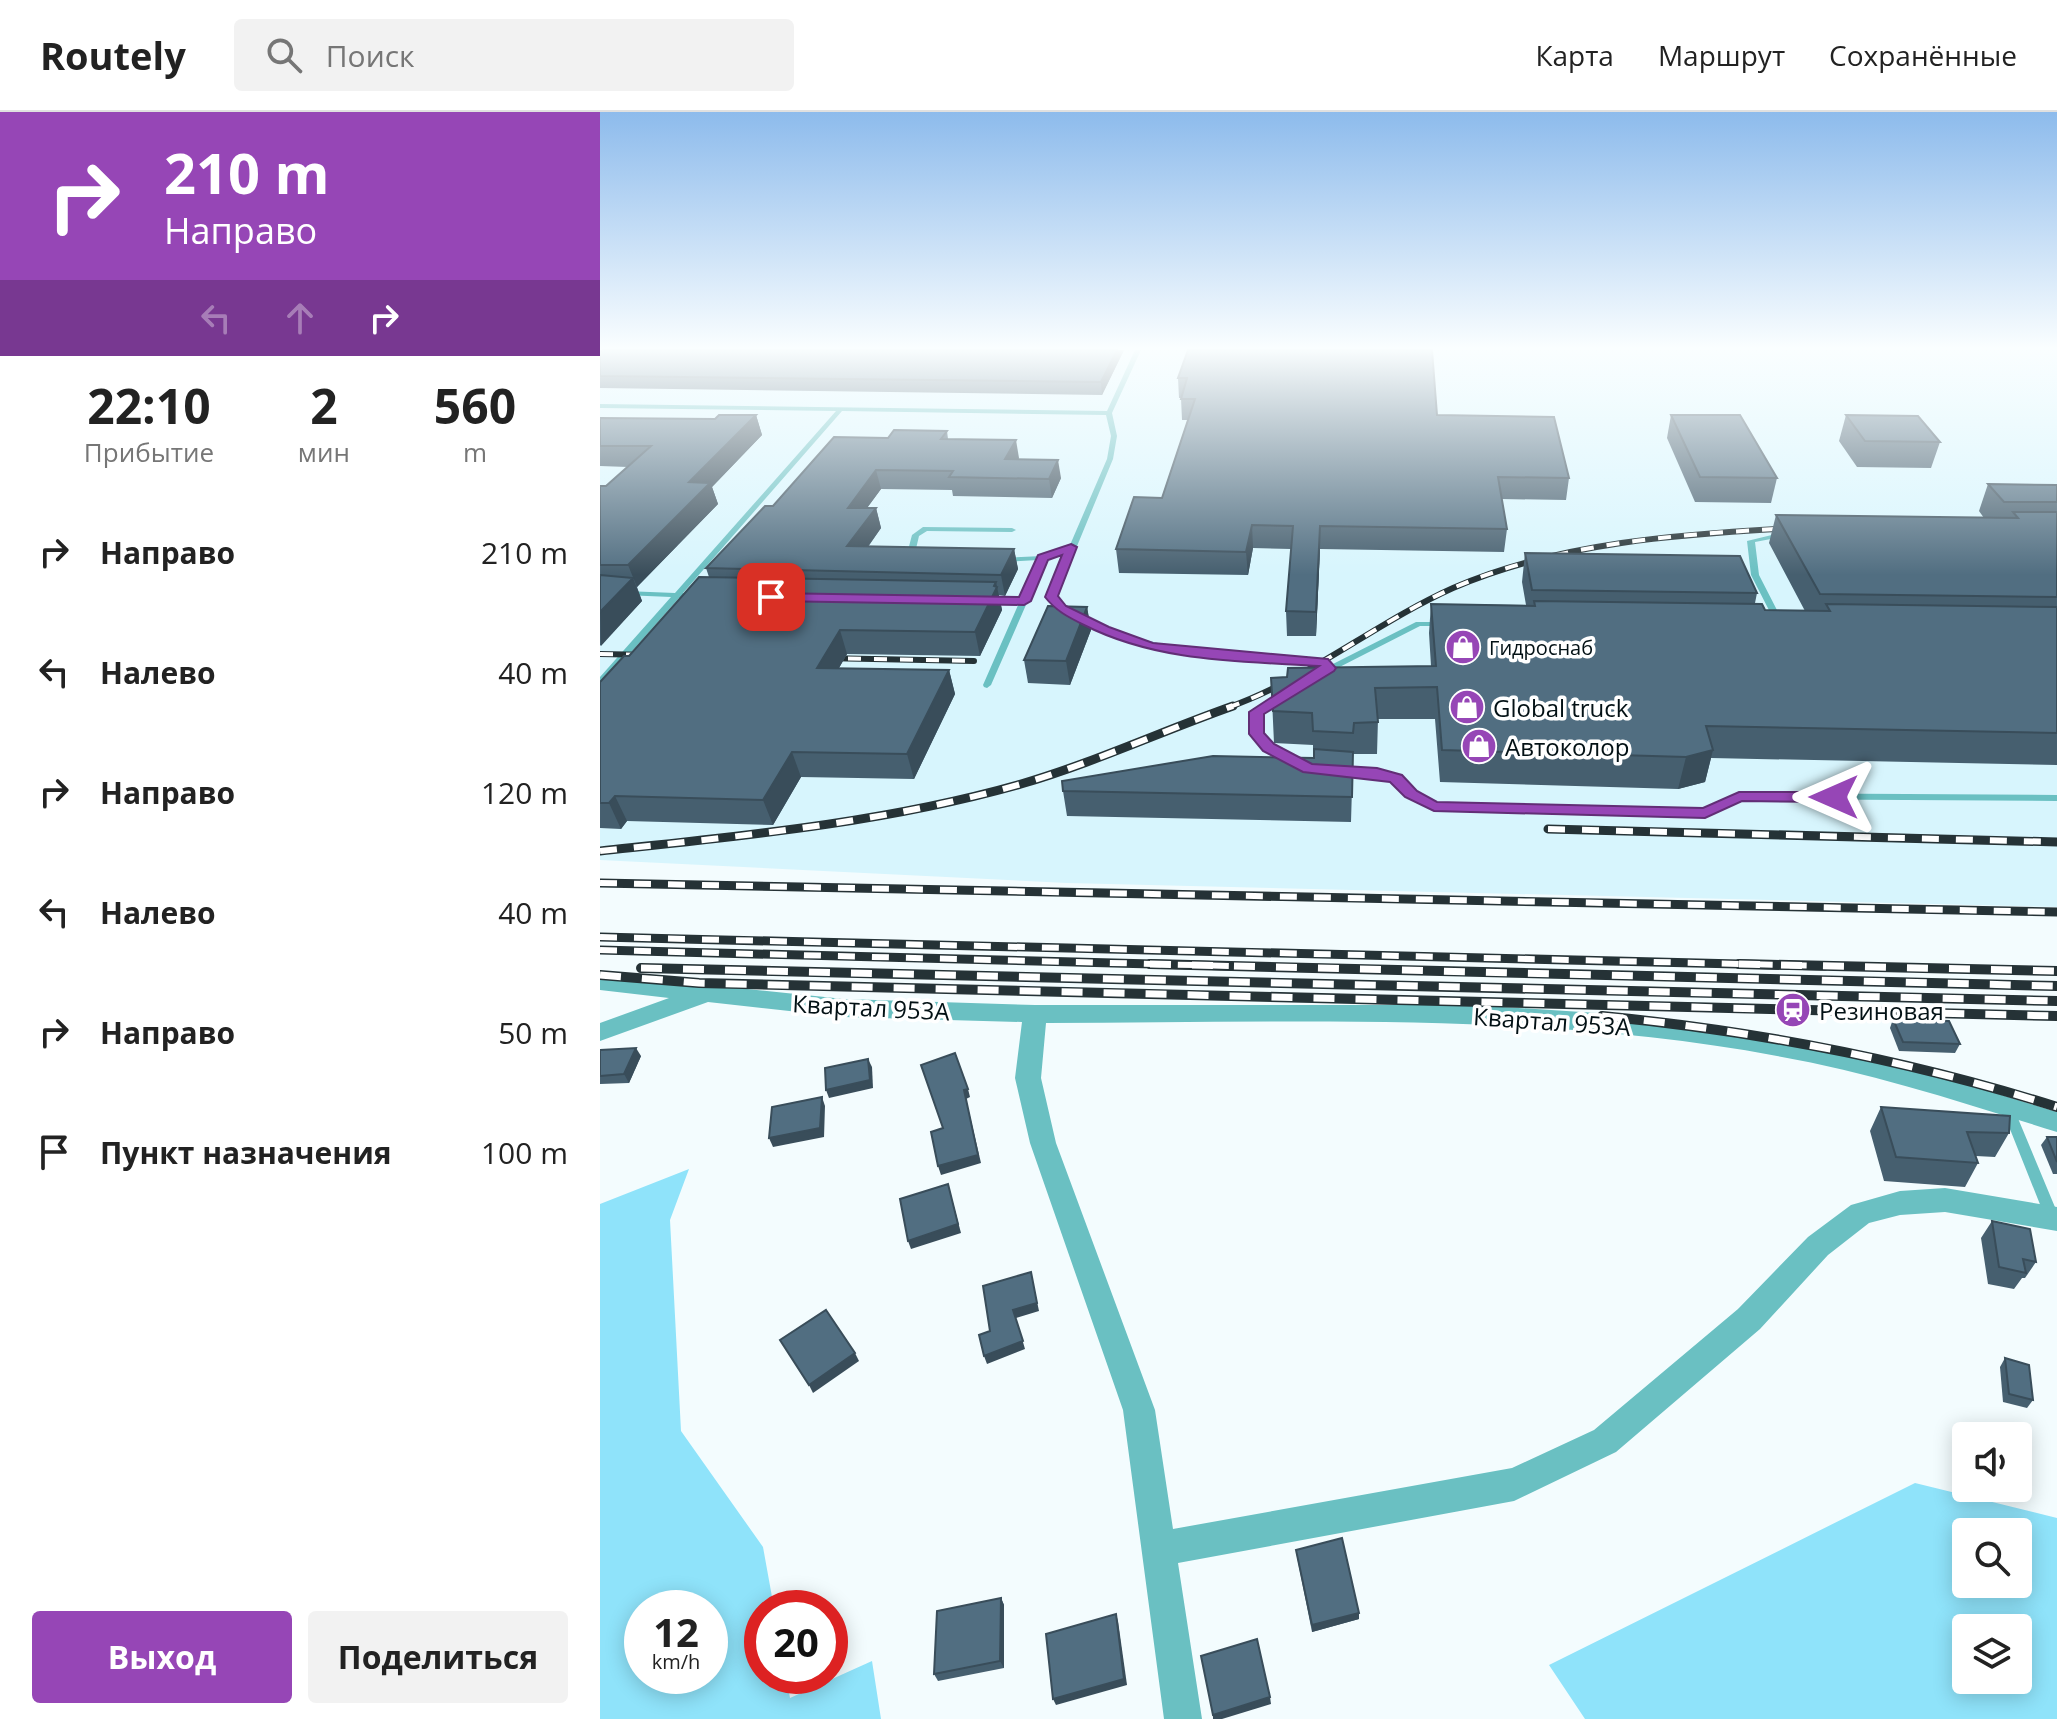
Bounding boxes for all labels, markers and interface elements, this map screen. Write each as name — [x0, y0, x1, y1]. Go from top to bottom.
search box — [234, 19, 794, 91]
text: Routely — [40, 29, 186, 81]
icon: search — [262, 33, 306, 77]
text: Поиск — [326, 35, 415, 76]
text: Карта — [1535, 36, 1614, 74]
text: Маршрут — [1658, 36, 1785, 74]
text: Сохранённые — [1829, 36, 2017, 74]
text: 210 m — [164, 134, 330, 210]
icon: right — [32, 144, 136, 248]
text: Направо — [164, 206, 317, 255]
icon: left — [194, 296, 238, 340]
icon: ahead — [278, 296, 322, 340]
icon: right — [362, 296, 406, 340]
text: 22:10 — [87, 373, 211, 438]
text: 2 — [310, 373, 338, 438]
text: 560 — [434, 373, 516, 438]
text: Прибытие — [84, 434, 214, 470]
text: мин — [298, 434, 350, 470]
text: m — [463, 434, 487, 470]
icon: right — [32, 530, 76, 574]
text: Направо — [100, 532, 235, 573]
text: 210 m — [481, 532, 568, 573]
pin — [737, 563, 805, 631]
icon: arrive — [749, 575, 793, 619]
shop icon: Гидроснаб — [1444, 628, 1482, 666]
place label: Гидроснаб — [1489, 634, 1593, 661]
icon: left — [32, 650, 76, 694]
text: Налево — [100, 652, 216, 693]
text: 40 m — [498, 652, 568, 693]
shop icon: Global truck — [1448, 688, 1486, 726]
place label: Global truck — [1493, 691, 1629, 724]
shop icon: Автоколор — [1460, 727, 1498, 765]
place label: Автоколор — [1505, 730, 1629, 763]
position arrow — [1792, 755, 1876, 839]
icon: right — [32, 770, 76, 814]
text: Направо — [100, 772, 235, 813]
text: 120 m — [481, 772, 568, 813]
icon: left — [32, 890, 76, 934]
text: Налево — [100, 892, 216, 933]
text: 40 m — [498, 892, 568, 933]
street label: Квартал 953А — [792, 986, 951, 1028]
station icon: Резиновая — [1774, 991, 1812, 1029]
place label: Резиновая — [1819, 994, 1944, 1027]
street label: Квартал 953А — [1472, 999, 1632, 1043]
icon: right — [32, 1010, 76, 1054]
text: Направо — [100, 1012, 235, 1053]
text: 50 m — [498, 1012, 568, 1053]
icon: arrive — [32, 1130, 76, 1174]
text: Пункт назначения — [100, 1132, 392, 1173]
text: 100 m — [481, 1132, 568, 1173]
map controls — [1952, 1422, 2032, 1694]
button: sound — [1952, 1422, 2032, 1502]
button: search — [1952, 1518, 2032, 1598]
speed limit sign: 20 — [744, 1590, 848, 1694]
text: 12 — [653, 1604, 699, 1659]
button: Выход — [32, 1611, 292, 1703]
button: Поделиться — [308, 1611, 568, 1703]
button: layers — [1952, 1614, 2032, 1694]
text: km/h — [652, 1648, 700, 1675]

